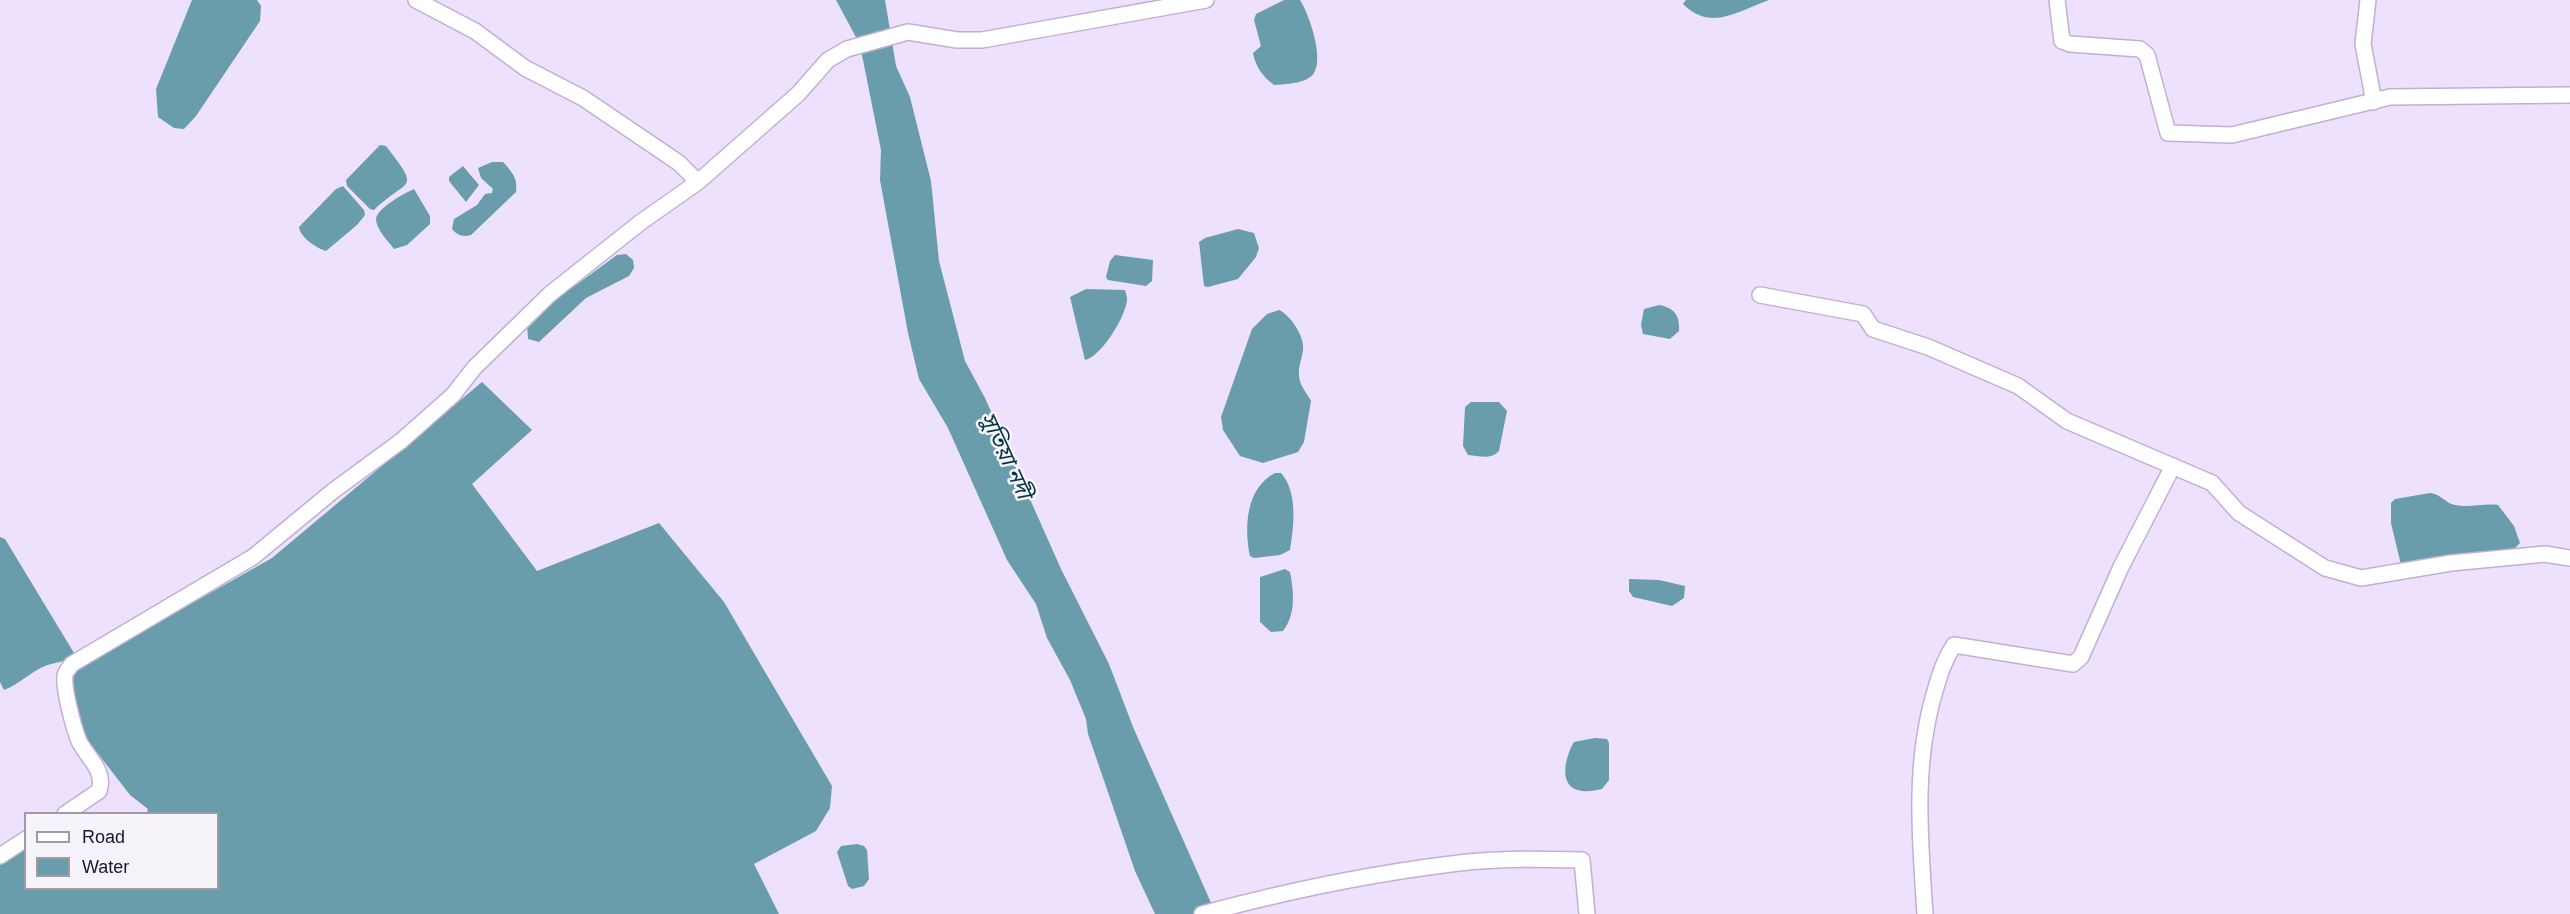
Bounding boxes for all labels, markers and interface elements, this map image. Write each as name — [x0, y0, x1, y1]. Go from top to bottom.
water label: সুতিয়া নদী — [974, 409, 1036, 503]
legend — [24, 812, 219, 890]
text: Road — [82, 827, 125, 847]
text: Water — [82, 857, 129, 877]

